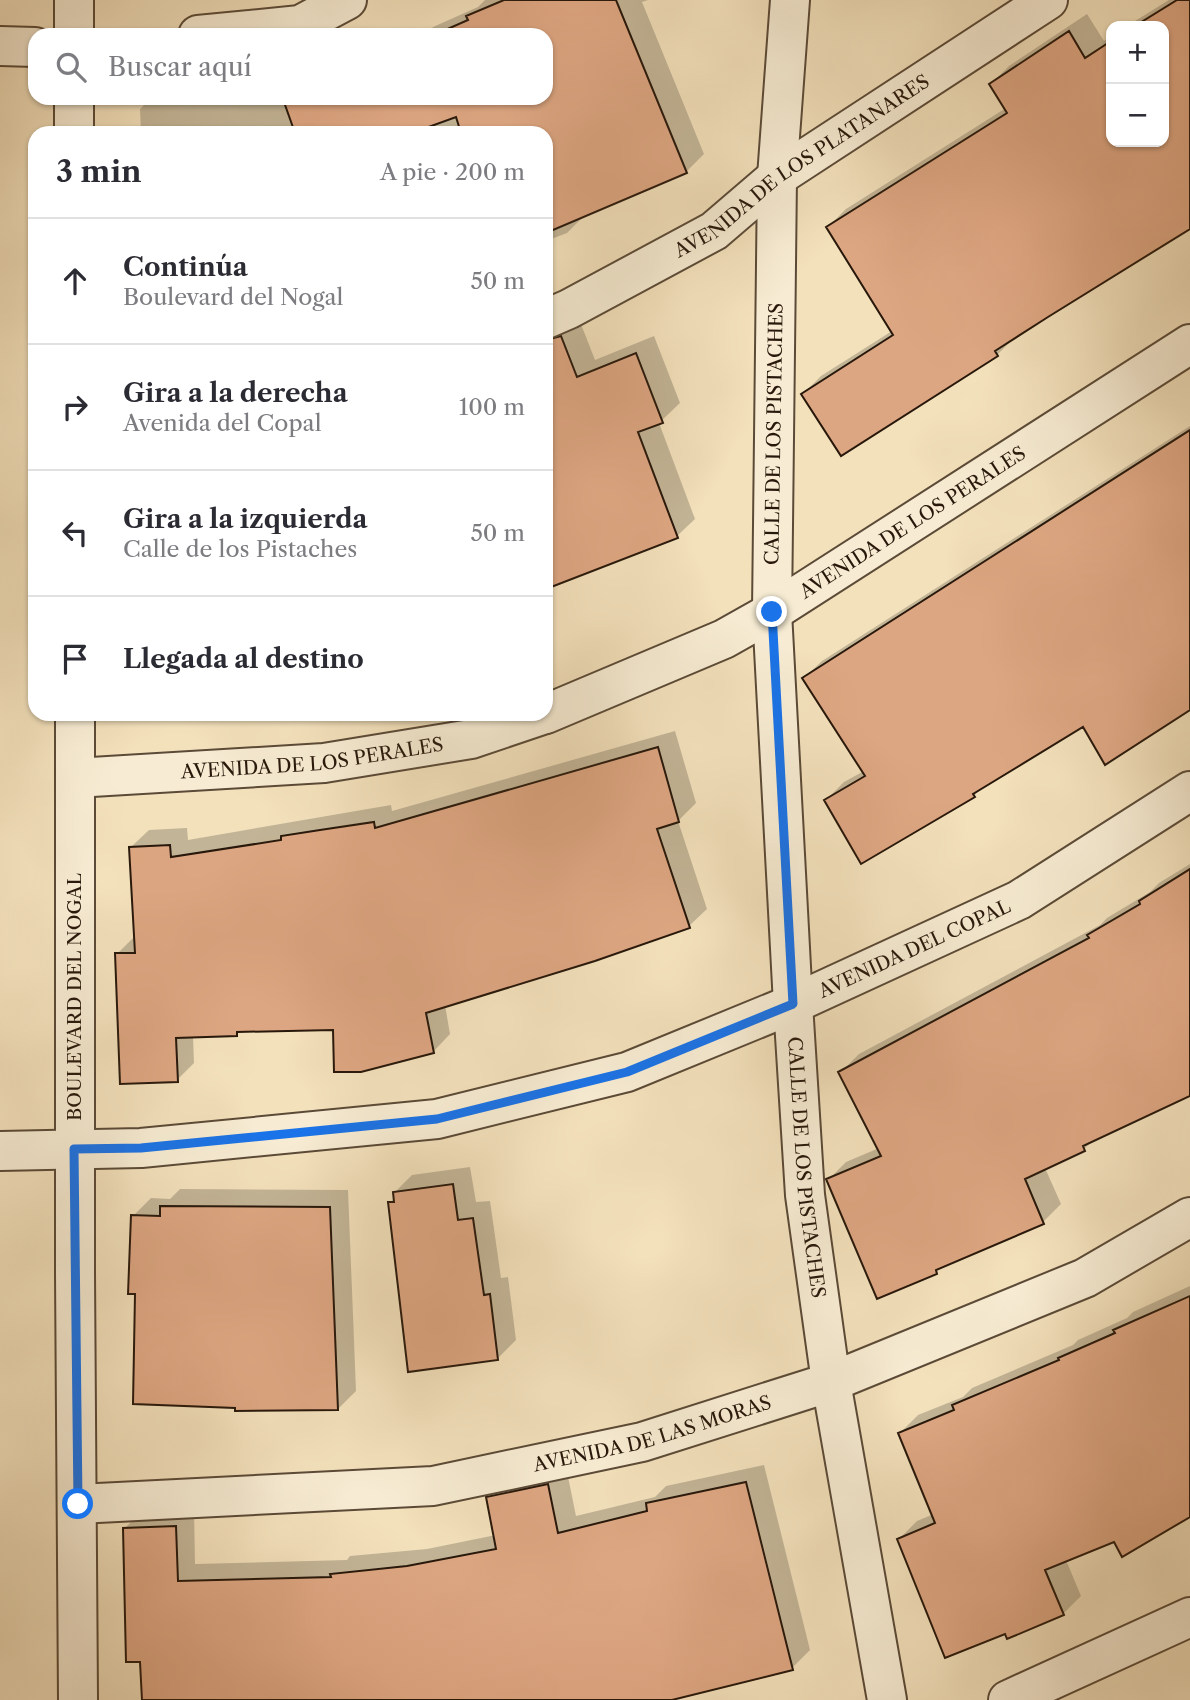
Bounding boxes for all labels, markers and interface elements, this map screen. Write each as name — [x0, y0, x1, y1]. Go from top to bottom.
map controls — [1106, 21, 1169, 147]
button: + — [1106, 21, 1169, 84]
search box — [28, 28, 553, 105]
icon: search — [52, 48, 90, 86]
text: Buscar aquí — [108, 51, 252, 83]
street label: AVENIDA DE LOS PLATANARES — [669, 69, 933, 262]
button: − — [1106, 84, 1169, 147]
text: 3 min — [56, 153, 142, 190]
text: A pie · 200 m — [380, 158, 525, 186]
text: Continúa — [123, 251, 248, 283]
icon: ahead — [56, 262, 94, 300]
text: 50 m — [470, 267, 525, 295]
text: Boulevard del Nogal — [123, 283, 343, 311]
street label: CALLE DE LOS PISTACHES — [760, 303, 788, 565]
text: Gira a la derecha — [123, 377, 348, 409]
icon: right — [56, 388, 94, 426]
text: 100 m — [459, 393, 525, 421]
text: Avenida del Copal — [123, 409, 322, 437]
street label: AVENIDA DE LOS PERALES — [794, 441, 1030, 603]
text: Gira a la izquierda — [123, 503, 368, 535]
icon: left — [56, 514, 94, 552]
text: 50 m — [470, 519, 525, 547]
text: Calle de los Pistaches — [123, 535, 357, 563]
route end — [756, 596, 787, 627]
icon: arrive — [56, 640, 94, 678]
text: Llegada al destino — [123, 643, 364, 675]
street label: AVENIDA DE LOS PERALES — [179, 732, 445, 783]
street label: BOULEVARD DEL NOGAL — [63, 872, 86, 1121]
street label: AVENIDA DEL COPAL — [813, 894, 1015, 1003]
street label: CALLE DE LOS PISTACHES — [784, 1036, 831, 1300]
street label: AVENIDA DE LAS MORAS — [530, 1390, 774, 1476]
route start — [62, 1488, 93, 1519]

